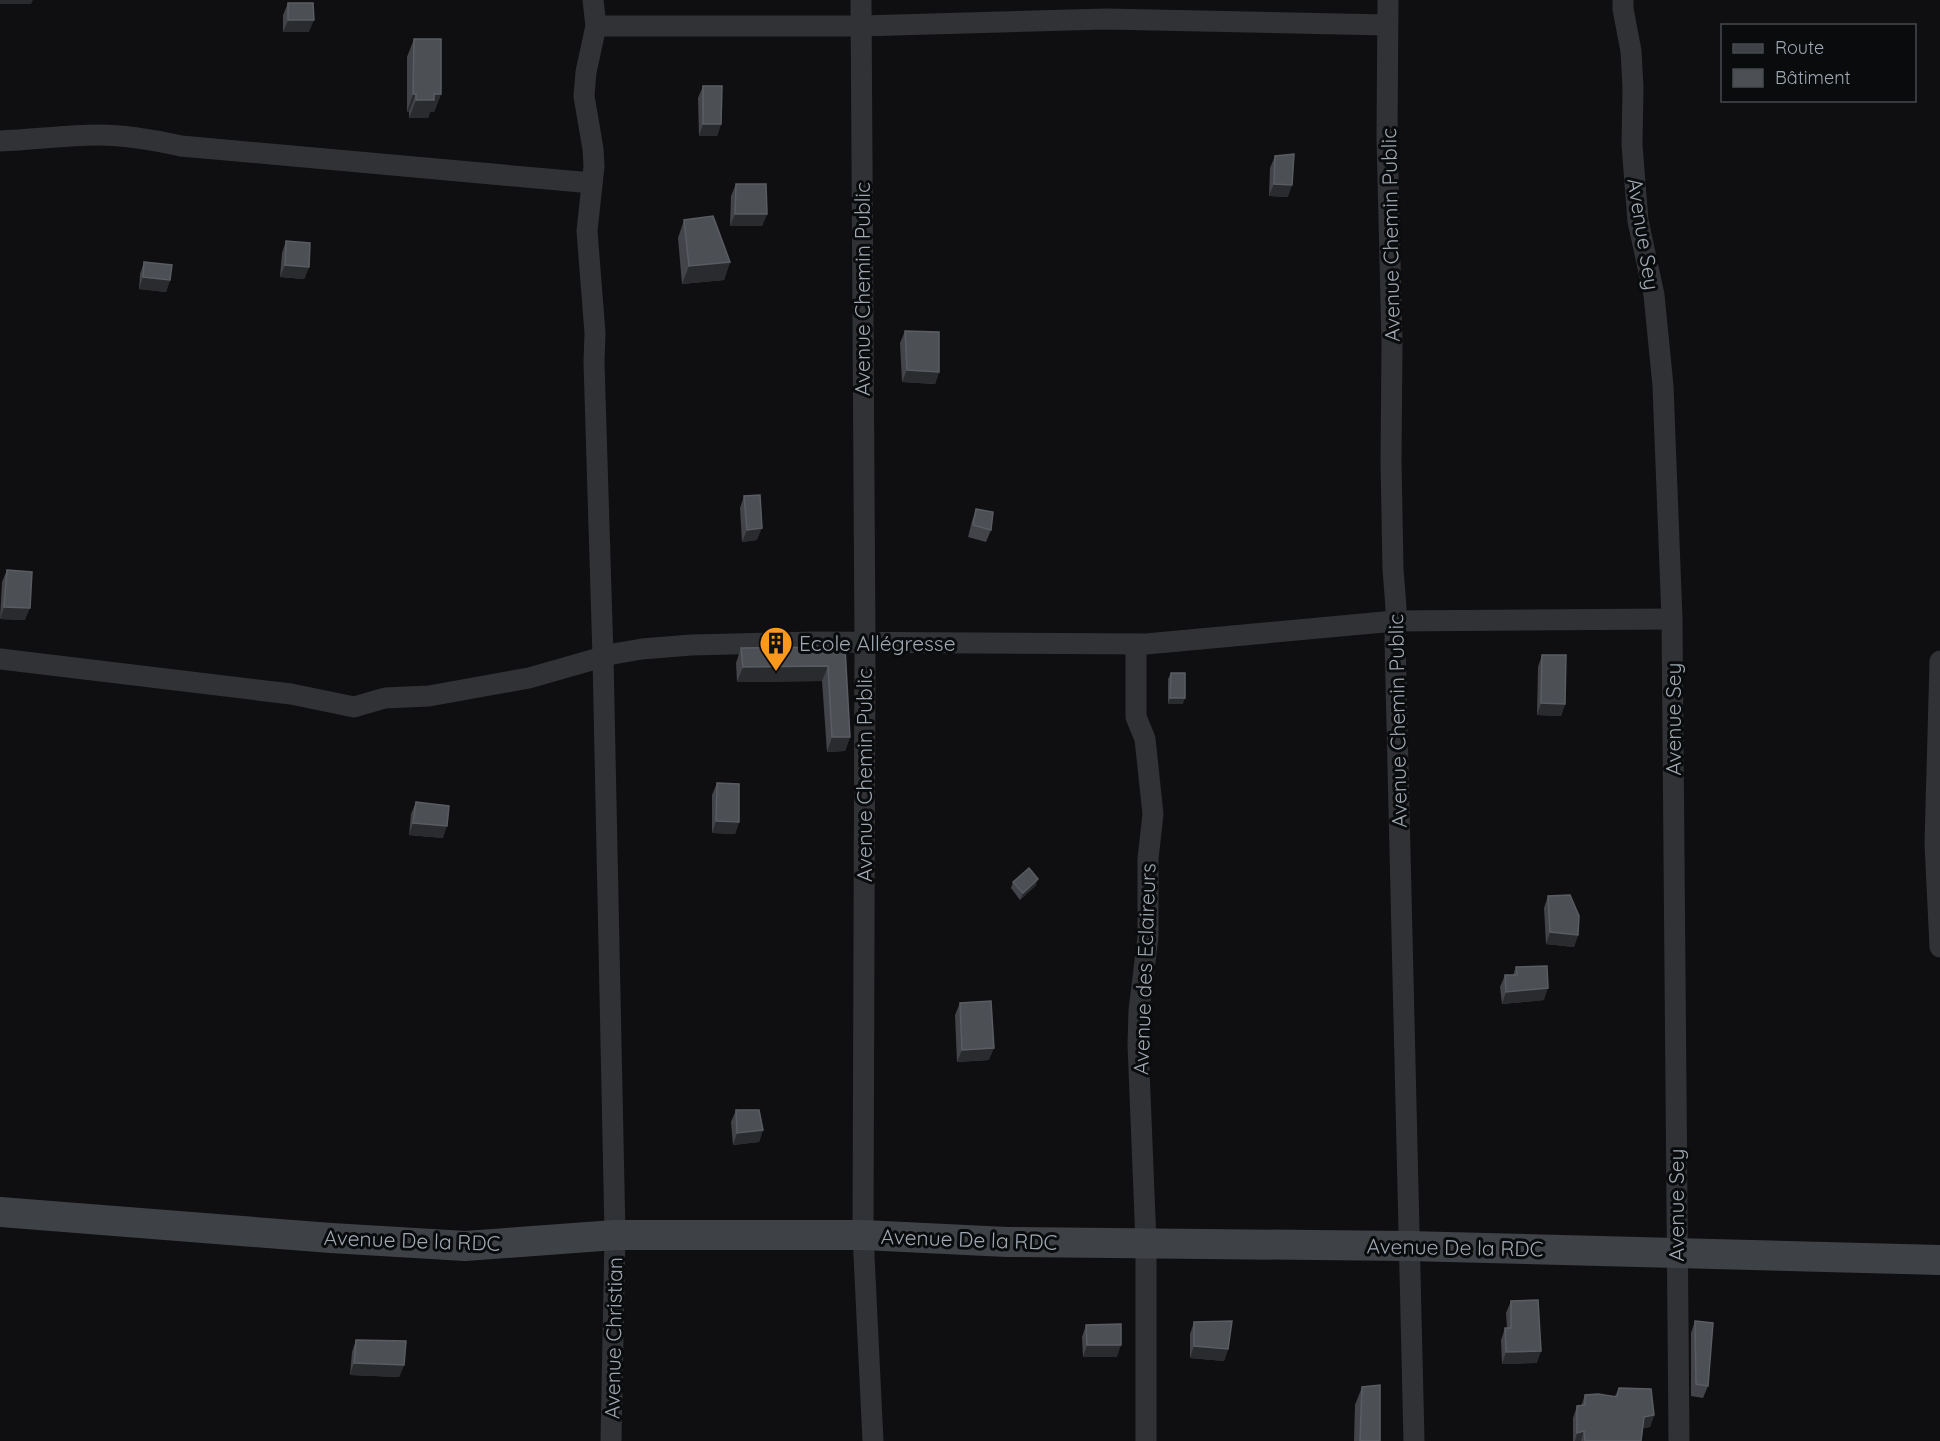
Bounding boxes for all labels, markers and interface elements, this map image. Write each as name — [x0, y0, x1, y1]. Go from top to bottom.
legend — [1721, 24, 1916, 102]
text: Route — [1775, 36, 1824, 59]
text: Bâtiment — [1775, 66, 1851, 89]
street label: Avenue Chemin Public — [1375, 128, 1405, 342]
street label: Avenue Sey — [1622, 176, 1666, 292]
street label: Avenue Chemin Public — [849, 182, 875, 396]
street label: Avenue Chemin Public — [1382, 614, 1412, 828]
building icon: Ecole Allégresse — [758, 625, 794, 672]
place label: Ecole Allégresse — [799, 630, 956, 656]
street label: Avenue Sey — [1660, 662, 1686, 776]
street label: Avenue Chemin Public — [851, 668, 877, 882]
street label: Avenue des Eclaireurs — [1127, 863, 1161, 1075]
street label: Avenue Sey — [1663, 1148, 1689, 1262]
street label: Avenue De la RDC — [880, 1223, 1058, 1255]
street label: Avenue De la RDC — [323, 1224, 501, 1256]
street label: Avenue De la RDC — [1366, 1232, 1544, 1262]
street label: Avenue Christian — [599, 1257, 627, 1419]

